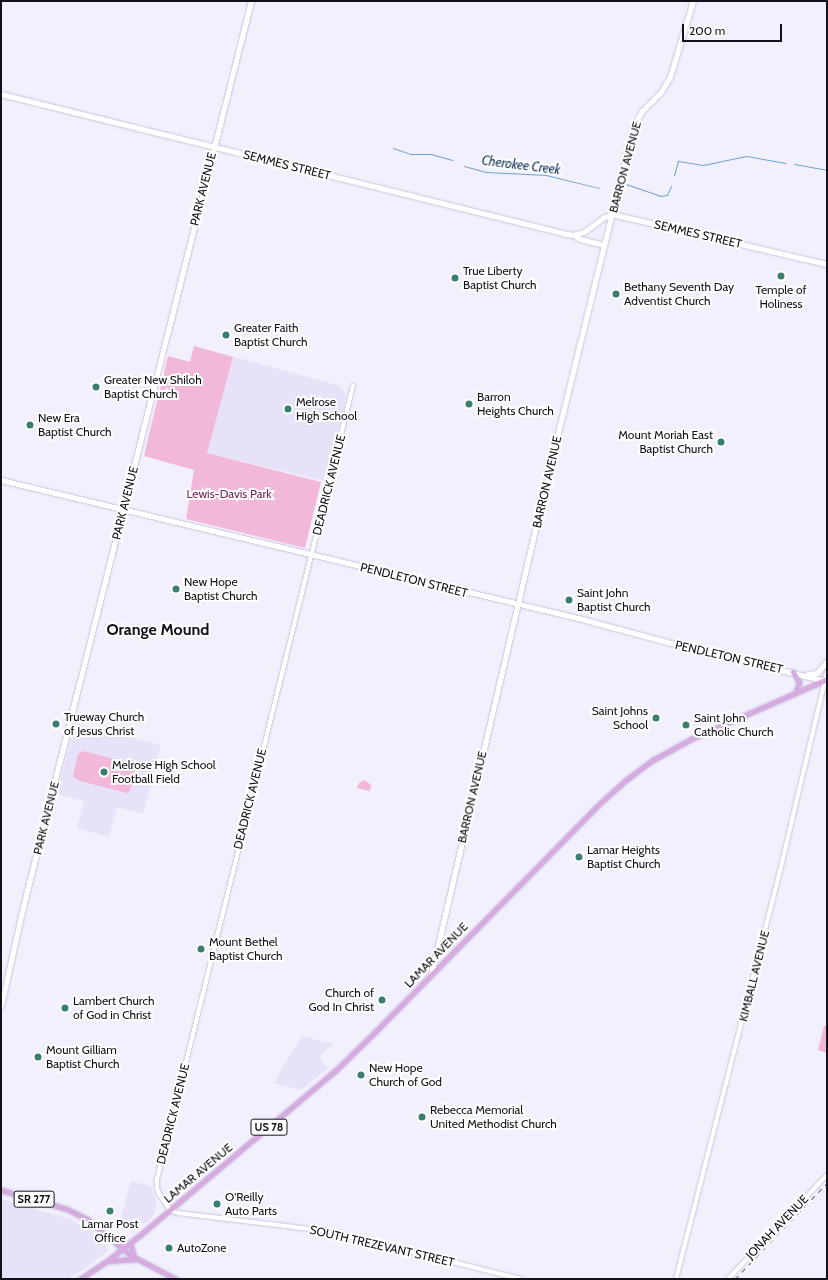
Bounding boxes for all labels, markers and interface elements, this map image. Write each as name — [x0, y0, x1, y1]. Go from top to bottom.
scale bar — [684, 16, 784, 42]
text: 200 m — [689, 23, 725, 38]
street label: BARRON AVENUE — [606, 120, 644, 214]
street label: SEMMES STREET — [242, 147, 332, 183]
street label: PARK AVENUE — [187, 151, 219, 227]
water label: Cherokee Creek — [481, 152, 561, 178]
street label: SEMMES STREET — [653, 217, 743, 251]
place label: True Liberty Baptist Church — [463, 264, 537, 292]
marker: Temple of Holiness — [776, 271, 786, 281]
marker: True Liberty Baptist Church — [450, 273, 460, 283]
place label: Bethany Seventh Day Adventist Church — [624, 280, 734, 308]
place label: Temple of Holiness — [756, 283, 806, 311]
marker: Bethany Seventh Day Adventist Church — [611, 289, 621, 299]
place label: Greater Faith Baptist Church — [234, 321, 308, 349]
marker: Greater Faith Baptist Church — [221, 330, 231, 340]
place label: Greater New Shiloh Baptist Church — [104, 373, 202, 401]
marker: Greater New Shiloh Baptist Church — [91, 382, 101, 392]
place label: Barron Heights Church — [477, 390, 554, 418]
place label: Melrose High School — [296, 395, 357, 423]
marker: Barron Heights Church — [464, 399, 474, 409]
marker: Melrose High School — [283, 404, 293, 414]
place label: New Era Baptist Church — [38, 411, 112, 439]
marker: New Era Baptist Church — [25, 420, 35, 430]
place label: Mount Moriah East Baptist Church — [618, 428, 713, 456]
street label: DEADRICK AVENUE — [310, 433, 348, 537]
street label: BARRON AVENUE — [529, 435, 565, 529]
marker: Mount Moriah East Baptist Church — [716, 437, 726, 447]
street label: PARK AVENUE — [109, 465, 141, 541]
park label: Lewis-Davis Park — [186, 487, 272, 501]
street label: PENDLETON STREET — [359, 560, 469, 600]
place label: New Hope Baptist Church — [184, 575, 258, 603]
marker: New Hope Baptist Church — [171, 584, 181, 594]
place label: Saint John Baptist Church — [577, 586, 651, 614]
marker: Saint John Baptist Church — [564, 595, 574, 605]
district label: Orange Mound — [107, 620, 209, 640]
street label: PENDLETON STREET — [674, 638, 784, 676]
place label: Saint Johns School — [592, 704, 648, 732]
place label: Trueway Church of Jesus Christ — [64, 710, 144, 738]
place label: Saint John Catholic Church — [694, 711, 773, 739]
marker: Saint Johns School — [651, 713, 661, 723]
marker: Trueway Church of Jesus Christ — [51, 719, 61, 729]
marker: Saint John Catholic Church — [681, 720, 691, 730]
street label: DEADRICK AVENUE — [231, 747, 269, 851]
street label: BARRON AVENUE — [454, 750, 490, 844]
place label: Melrose High School Football Field — [112, 758, 216, 786]
marker: Melrose High School Football Field — [99, 767, 109, 777]
street label: PARK AVENUE — [30, 780, 62, 856]
place label: Lamar Heights Baptist Church — [587, 843, 661, 871]
marker: Lamar Heights Baptist Church — [574, 852, 584, 862]
street label: LAMAR AVENUE — [401, 919, 471, 991]
street label: KIMBALL AVENUE — [736, 929, 772, 1023]
place label: Mount Bethel Baptist Church — [209, 935, 283, 963]
marker: Mount Bethel Baptist Church — [196, 944, 206, 954]
place label: Church of God In Christ — [308, 986, 374, 1014]
place label: Lambert Church of God in Christ — [73, 994, 154, 1022]
marker: Church of God In Christ — [377, 995, 387, 1005]
marker: Lambert Church of God in Christ — [60, 1003, 70, 1013]
place label: Mount Gilliam Baptist Church — [46, 1043, 120, 1071]
marker: Mount Gilliam Baptist Church — [33, 1052, 43, 1062]
place label: New Hope Church of God — [369, 1061, 442, 1089]
street label: DEADRICK AVENUE — [154, 1062, 192, 1166]
marker: New Hope Church of God — [356, 1070, 366, 1080]
place label: Rebecca Memorial United Methodist Church — [430, 1103, 557, 1131]
marker: Rebecca Memorial United Methodist Church — [417, 1112, 427, 1122]
road number: US 78 — [250, 1118, 288, 1136]
street label: LAMAR AVENUE — [161, 1140, 235, 1206]
road number: SR 277 — [13, 1190, 55, 1208]
place label: O'Reilly Auto Parts — [225, 1190, 277, 1218]
street label: JONAH AVENUE — [743, 1192, 811, 1262]
marker: O'Reilly Auto Parts — [212, 1199, 222, 1209]
marker: Lamar Post Office — [105, 1206, 115, 1216]
place label: Lamar Post Office — [82, 1217, 138, 1245]
street label: SOUTH TREZEVANT STREET — [308, 1222, 456, 1270]
place label: AutoZone — [177, 1241, 226, 1255]
marker: AutoZone — [164, 1243, 174, 1253]

